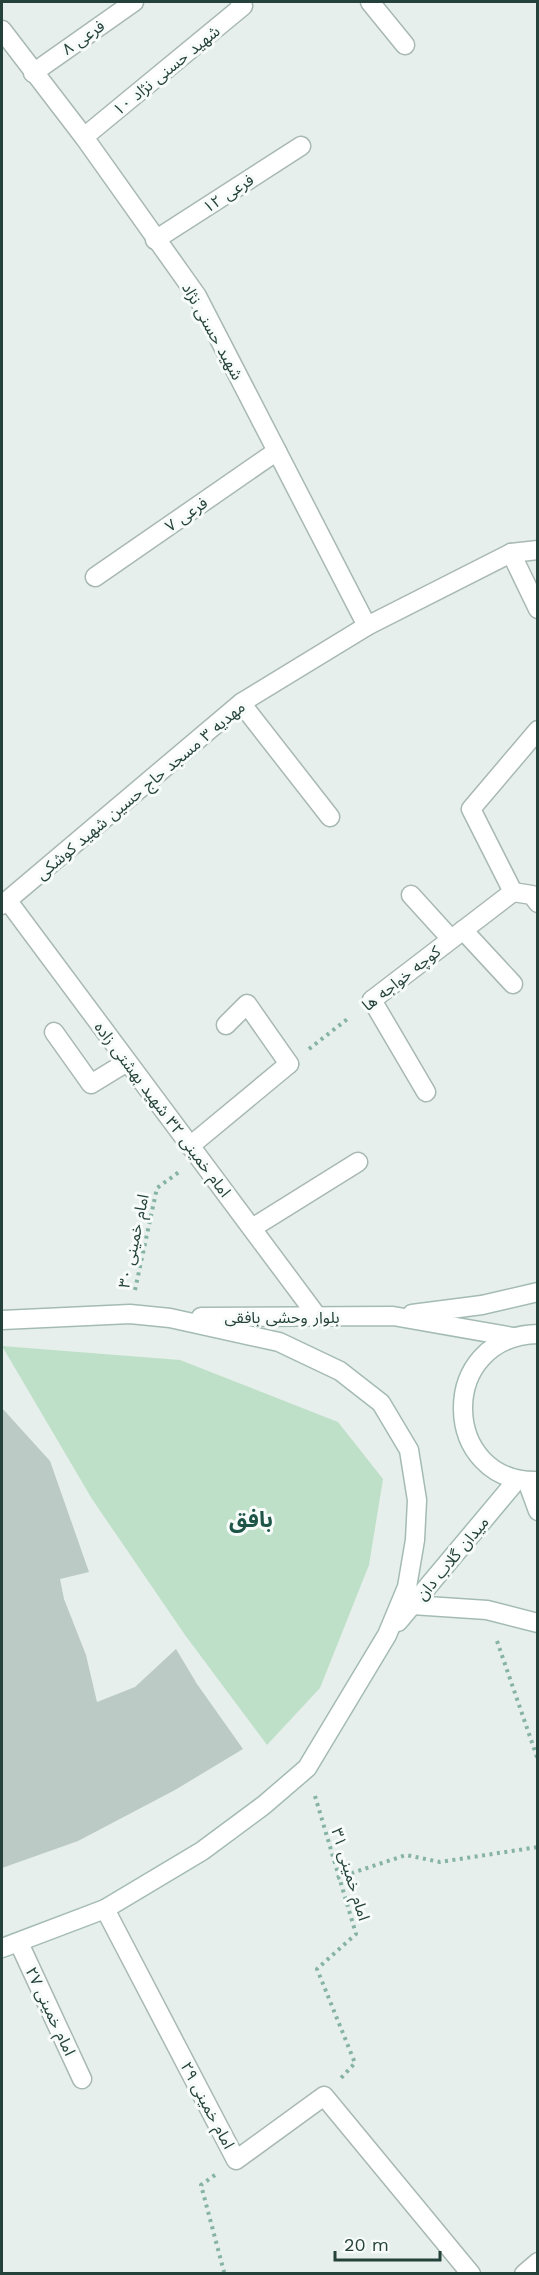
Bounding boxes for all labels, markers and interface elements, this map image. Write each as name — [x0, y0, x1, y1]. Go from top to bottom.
street label: فرعی ۸ — [58, 16, 108, 59]
street label: شهید حسنی نژاد ۱۰ — [109, 22, 224, 119]
street label: فرعی ۱۲ — [199, 170, 257, 217]
street label: شهید حسنی نژاد — [178, 279, 247, 383]
street label: فرعی ۷ — [161, 493, 211, 536]
street label: مهدیه ۳ مسجد حاج حسین شهید کوشکی — [32, 697, 251, 886]
street label: کوچه خواجه ها — [358, 942, 445, 1016]
street label: امام خمینی ۳۲ شهید بهشتی زاده — [88, 1018, 235, 1202]
street label: امام خمینی ۳۰ — [114, 1192, 156, 1291]
street label: بلوار وحشی بافقی — [224, 1308, 340, 1327]
district label: بافق — [229, 1507, 273, 1533]
street label: میدان گلاب دان — [412, 1513, 493, 1604]
street label: امام خمینی ۳۱ — [325, 1826, 374, 1924]
street label: امام خمینی ۲۷ — [19, 1964, 79, 2060]
street label: امام خمینی ۲۹ — [174, 2059, 238, 2153]
scale bar — [335, 2224, 440, 2262]
text: 20 m — [344, 2234, 389, 2255]

